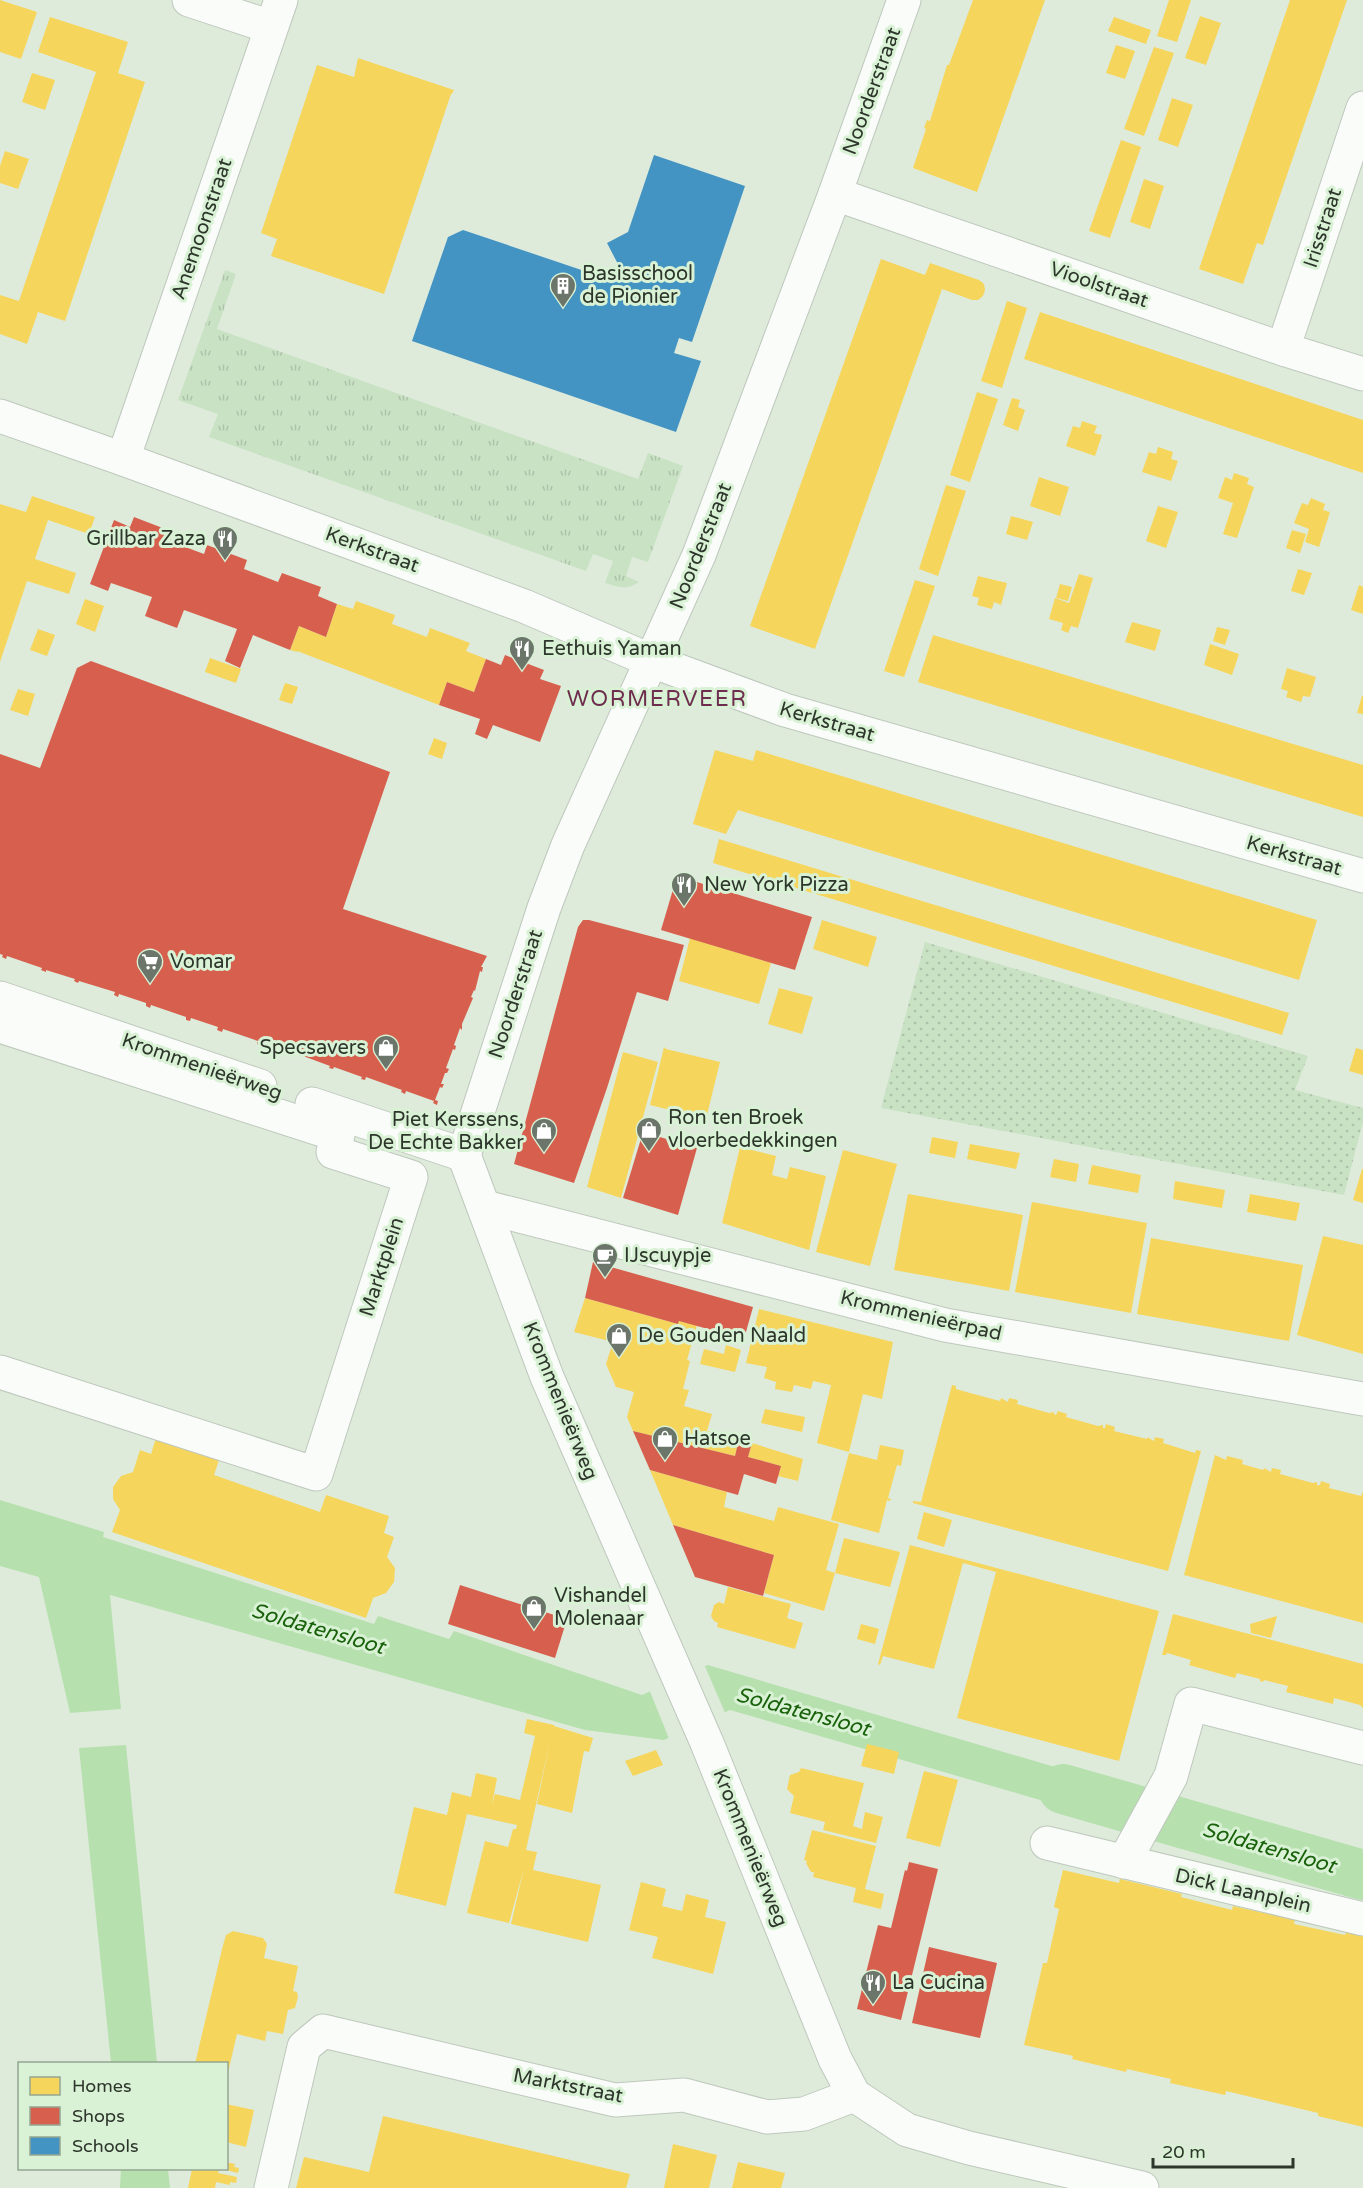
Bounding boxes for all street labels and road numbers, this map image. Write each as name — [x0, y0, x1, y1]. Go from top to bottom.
street label: Noorderstraat — [838, 24, 906, 158]
street label: Anemoonstraat — [167, 155, 238, 303]
street label: Irisstraat — [1299, 185, 1347, 271]
street label: Vioolstraat — [1047, 257, 1152, 313]
street label: Noorderstraat — [665, 479, 737, 613]
street label: Kerkstraat — [322, 522, 422, 578]
street label: Kerkstraat — [777, 697, 878, 747]
street label: Kerkstraat — [1244, 831, 1345, 881]
street label: Noorderstraat — [484, 926, 548, 1061]
street label: Krommenieërweg — [119, 1028, 285, 1106]
street label: Marktplein — [355, 1214, 409, 1320]
street label: Krommenieërpad — [838, 1286, 1004, 1346]
street label: Krommenieërweg — [517, 1319, 603, 1483]
street label: Krommenieërweg — [707, 1766, 793, 1930]
street label: Dick Laanplein — [1173, 1864, 1313, 1918]
street label: Marktstraat — [511, 2064, 625, 2108]

